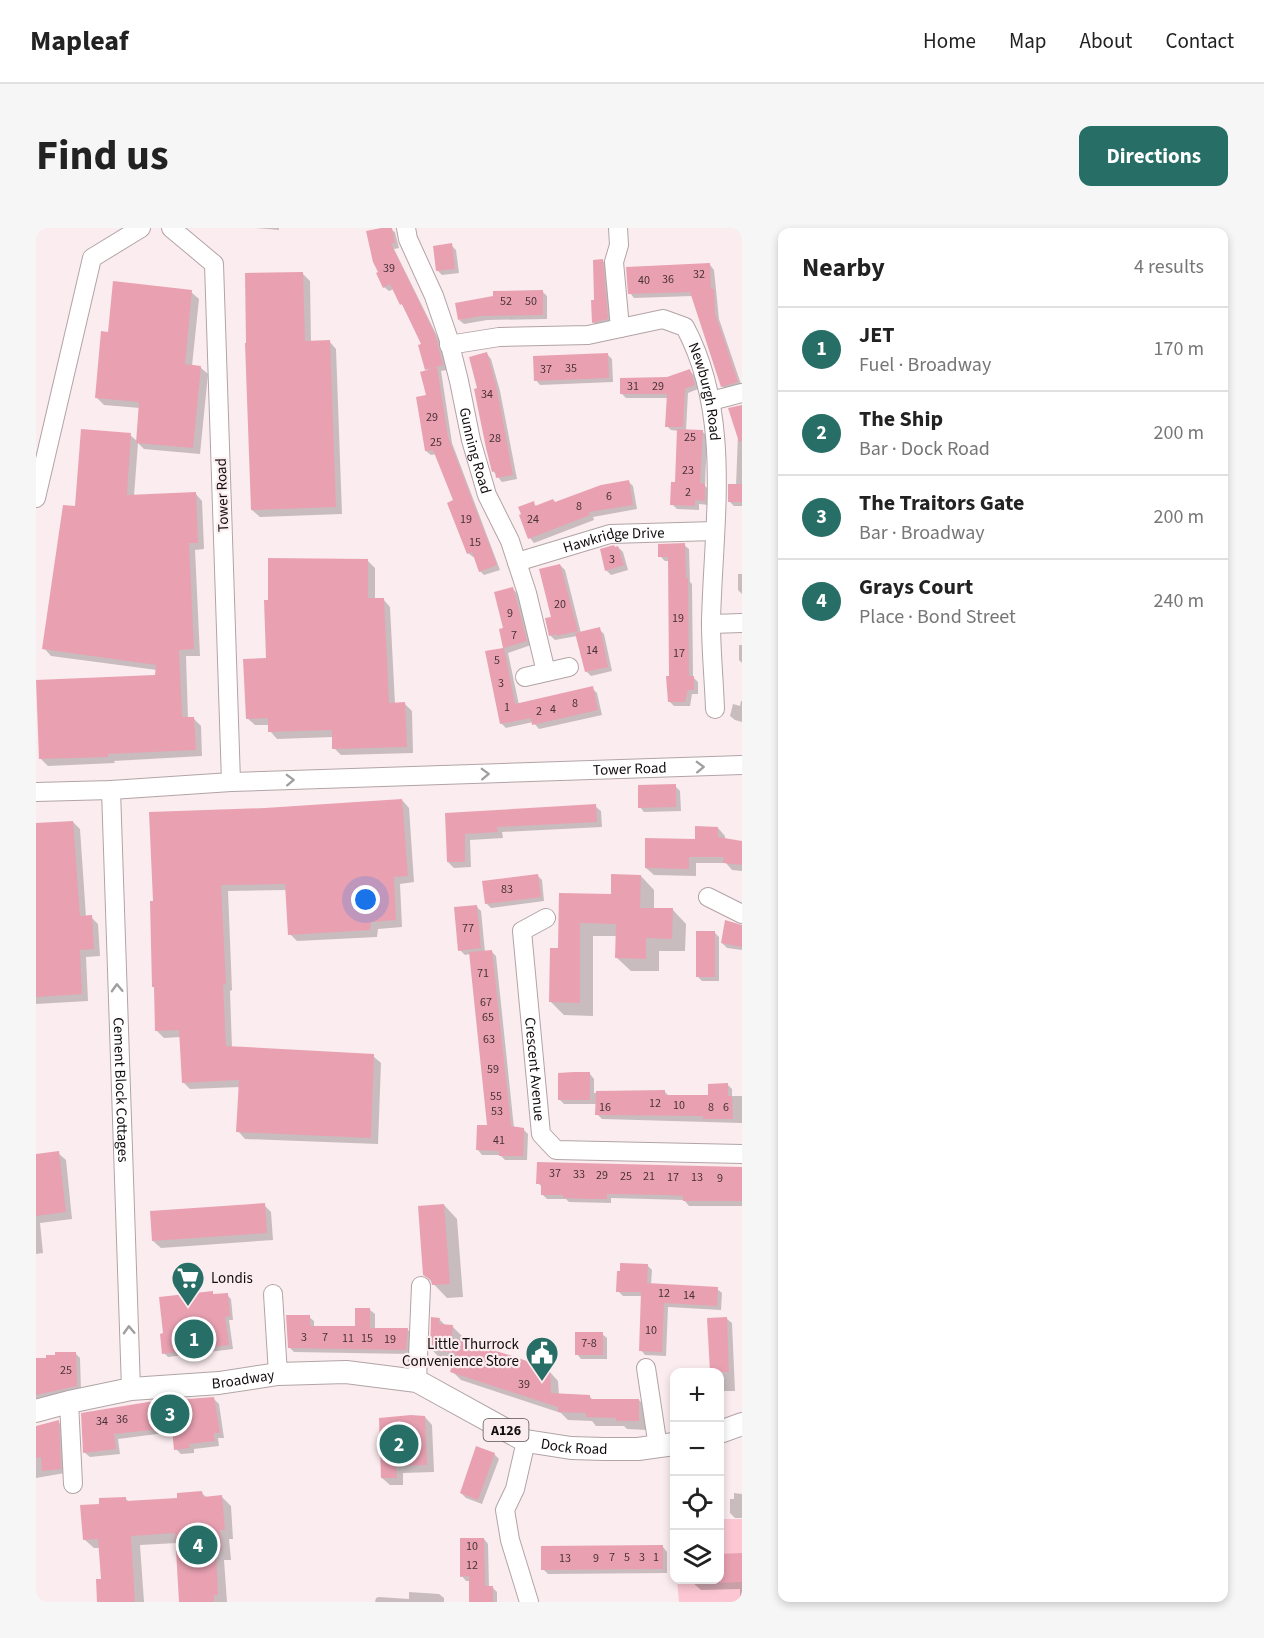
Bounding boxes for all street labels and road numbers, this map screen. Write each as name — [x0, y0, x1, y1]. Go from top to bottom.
street label: Newburgh Road — [683, 339, 725, 442]
street label: Gunning Road — [454, 406, 496, 496]
street label: Tower Road — [211, 458, 234, 532]
street label: Hawkridge Drive — [560, 522, 665, 559]
street label: Tower Road — [593, 758, 667, 781]
street label: Crescent Avenue — [519, 1016, 550, 1122]
street label: Cement Block Cottages — [108, 1017, 133, 1163]
street label: Broadway — [211, 1365, 276, 1394]
road number: A126 — [484, 1419, 528, 1441]
street label: Dock Road — [539, 1433, 608, 1460]

